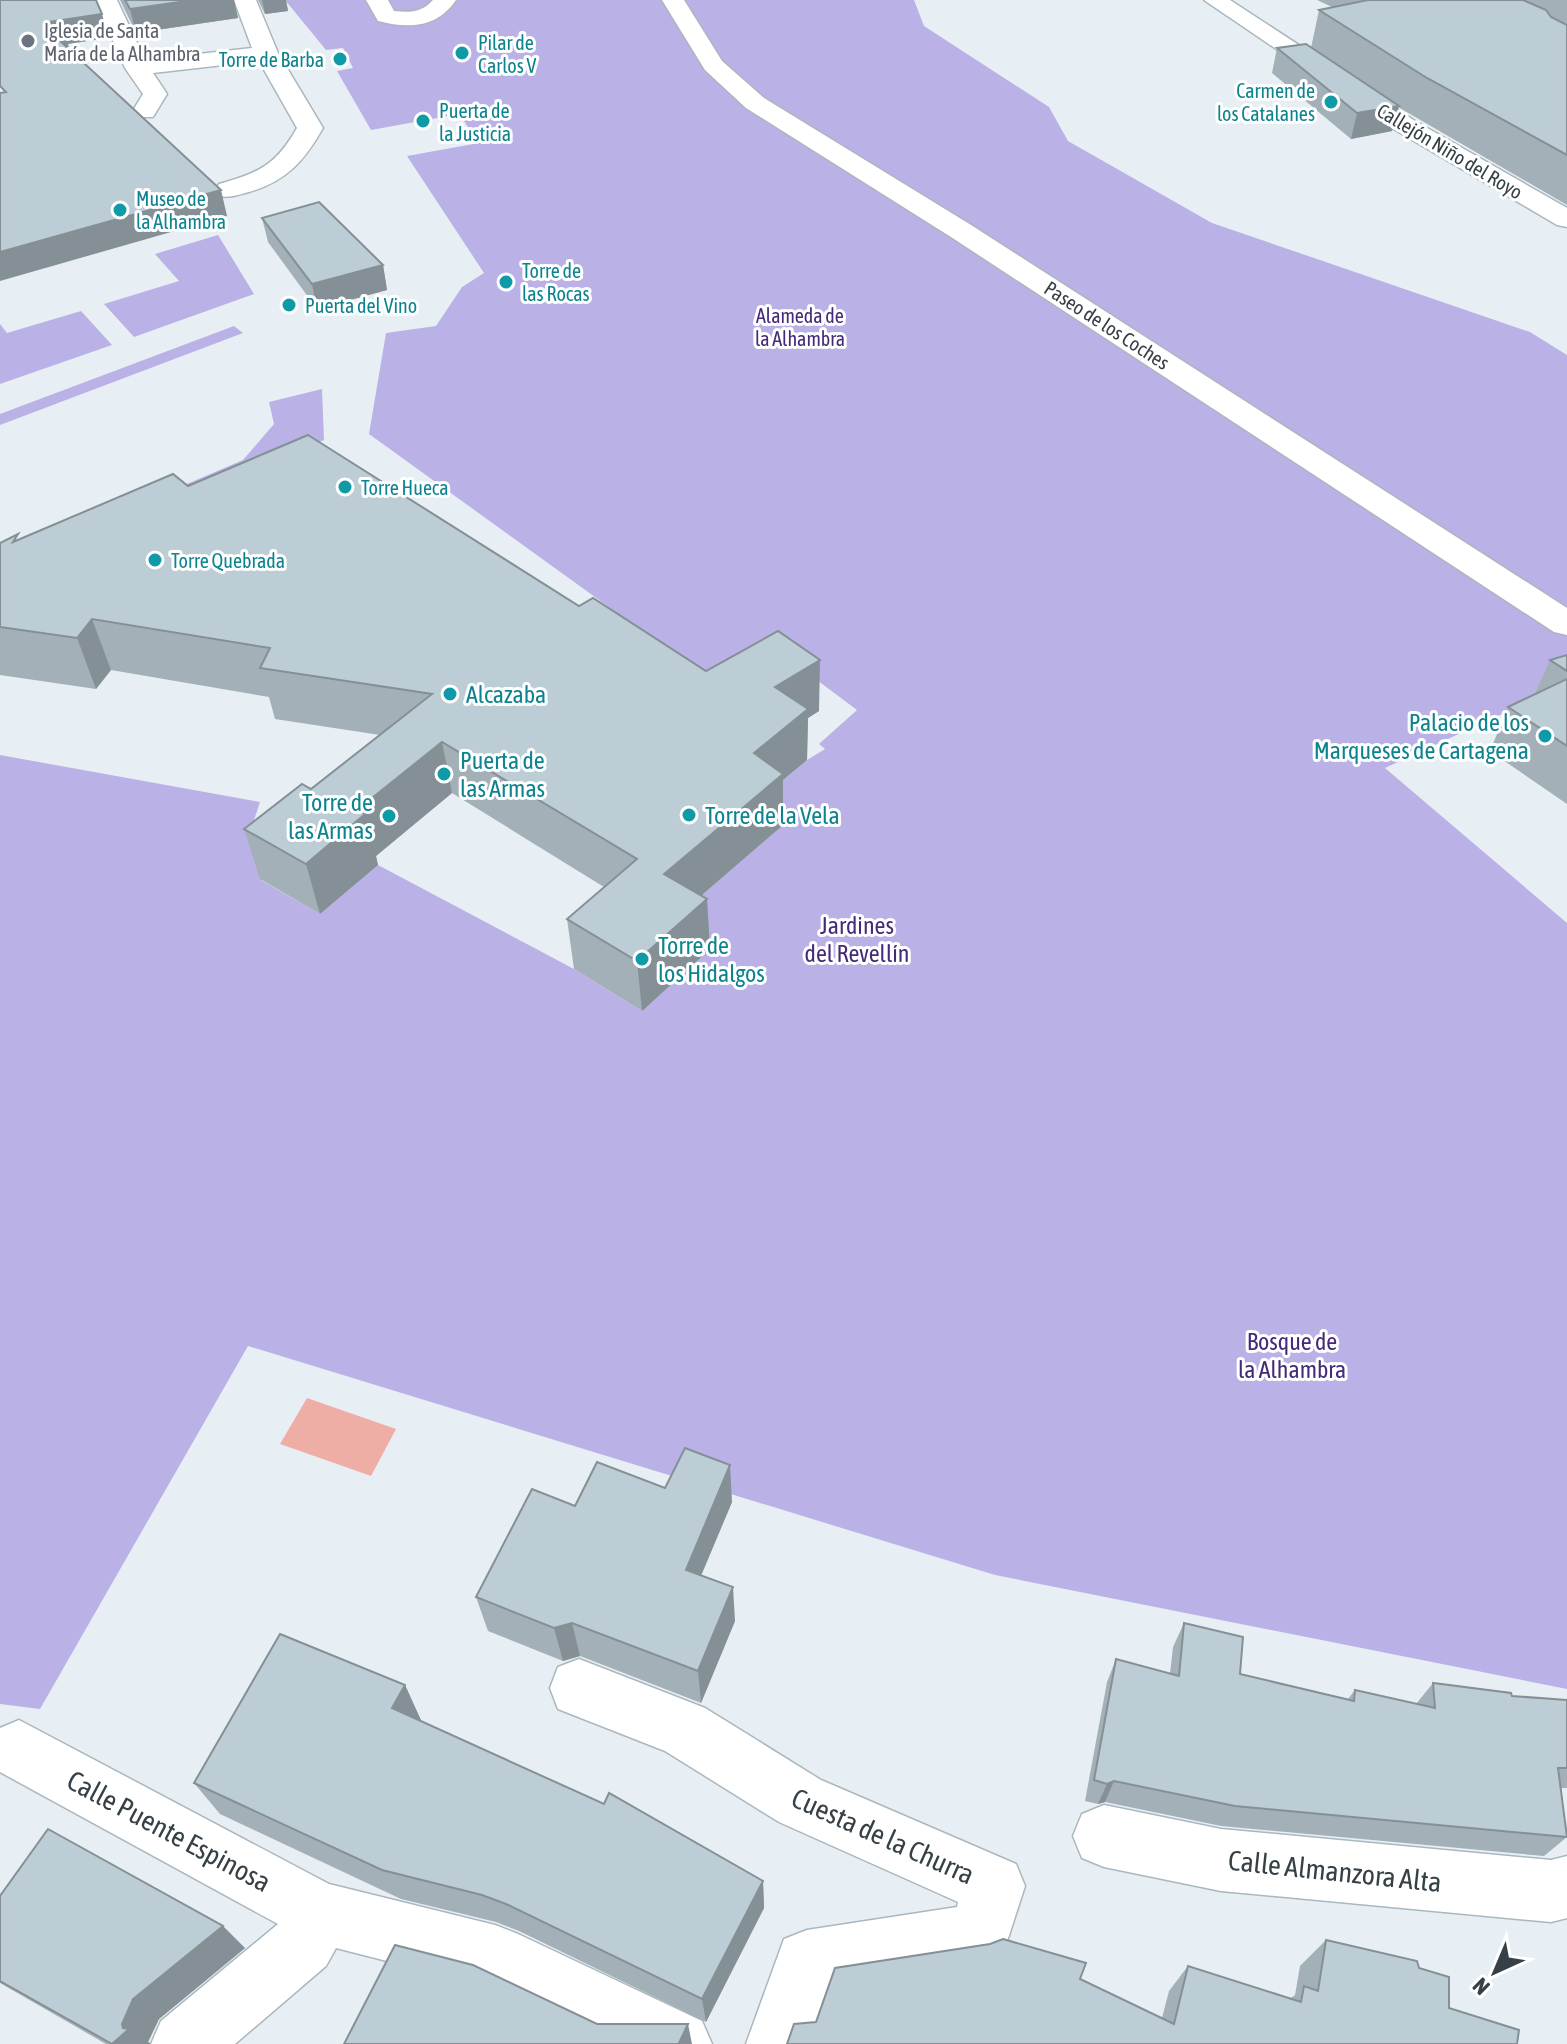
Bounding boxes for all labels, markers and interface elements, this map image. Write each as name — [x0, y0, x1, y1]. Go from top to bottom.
place label: Iglesia de Santa María de la Alhambra — [44, 19, 201, 65]
place label: Pilar de Carlos V — [478, 31, 536, 77]
marker: Iglesia de Santa María de la Alhambra — [19, 32, 37, 50]
marker: Pilar de Carlos V — [453, 44, 471, 62]
place label: Torre de Barba — [219, 48, 324, 71]
marker: Torre de Barba — [331, 50, 349, 68]
place label: Carmen de los Catalanes — [1217, 79, 1315, 125]
marker: Carmen de los Catalanes — [1322, 93, 1340, 111]
street label: Callejón Niño del Royo — [1373, 98, 1527, 204]
place label: Puerta de la Justicia — [439, 99, 511, 145]
marker: Puerta de la Justicia — [414, 112, 432, 130]
place label: Museo de la Alhambra — [136, 187, 226, 233]
marker: Museo de la Alhambra — [111, 201, 129, 219]
place label: Torre de las Rocas — [522, 259, 590, 305]
marker: Torre de las Rocas — [497, 273, 515, 291]
street label: Paseo de los Coches — [1040, 276, 1174, 374]
place label: Puerta del Vino — [305, 294, 417, 317]
marker: Puerta del Vino — [280, 296, 298, 314]
park label: Alameda de la Alhambra — [755, 304, 845, 350]
place label: Torre Hueca — [361, 476, 449, 499]
marker: Torre Hueca — [336, 478, 354, 496]
place label: Torre Quebrada — [171, 549, 285, 572]
marker: Torre Quebrada — [146, 551, 164, 569]
place label: Alcazaba — [466, 681, 546, 708]
marker: Alcazaba — [441, 685, 459, 703]
place label: Palacio de los Marqueses de Cartagena — [1314, 709, 1529, 764]
marker: Palacio de los Marqueses de Cartagena — [1536, 727, 1554, 745]
place label: Puerta de las Armas — [460, 747, 545, 802]
marker: Puerta de las Armas — [435, 765, 453, 783]
place label: Torre de las Armas — [288, 789, 373, 844]
place label: Torre de la Vela — [705, 802, 840, 829]
marker: Torre de la Vela — [680, 806, 698, 824]
marker: Torre de las Armas — [380, 807, 398, 825]
park label: Jardines del Revellín — [805, 912, 910, 967]
place label: Torre de los Hidalgos — [658, 932, 765, 987]
marker: Torre de los Hidalgos — [633, 950, 651, 968]
park label: Bosque de la Alhambra — [1238, 1328, 1346, 1383]
street label: Calle Puente Espinosa — [62, 1764, 276, 1898]
street label: Cuesta de la Churra — [787, 1781, 979, 1891]
street label: Calle Almanzora Alta — [1227, 1844, 1443, 1898]
north arrow — [1455, 1932, 1535, 2012]
text: N — [1467, 1973, 1495, 2000]

